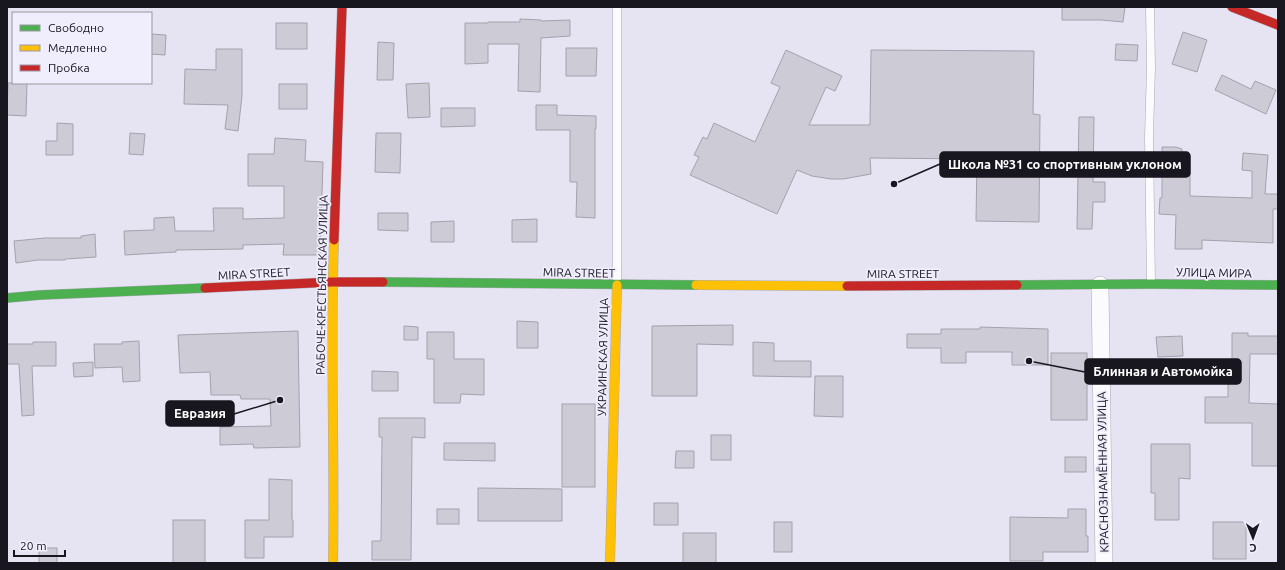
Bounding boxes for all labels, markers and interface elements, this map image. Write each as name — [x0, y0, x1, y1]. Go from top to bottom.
legend — [12, 12, 152, 84]
text: Свободно — [48, 21, 104, 34]
text: Медленно — [48, 41, 107, 54]
text: Пробка — [48, 61, 90, 74]
callout: Школа №31 со спортивным уклоном — [940, 152, 1190, 177]
text: Школа №31 со спортивным уклоном — [948, 157, 1182, 171]
street label: РАБОЧЕ-КРЕСТЬЯНСКАЯ УЛИЦА — [313, 195, 330, 375]
street label: MIRA STREET — [217, 265, 291, 282]
street label: MIRA STREET — [543, 265, 616, 280]
street label: УЛИЦА МИРА — [1176, 265, 1252, 280]
street label: MIRA STREET — [867, 267, 940, 280]
street label: УКРАИНСКАЯ УЛИЦА — [595, 298, 610, 416]
callout: Блинная и Автомойка — [1085, 359, 1241, 384]
text: Блинная и Автомойка — [1093, 364, 1233, 378]
street label: КРАСНОЗНАМЁННАЯ УЛИЦА — [1095, 391, 1110, 553]
callout: Евразия — [166, 401, 234, 426]
text: Евразия — [174, 406, 226, 420]
north arrow — [1233, 518, 1273, 558]
scale bar — [14, 532, 65, 558]
text: 20 m — [20, 539, 47, 552]
text: С — [1250, 542, 1257, 554]

